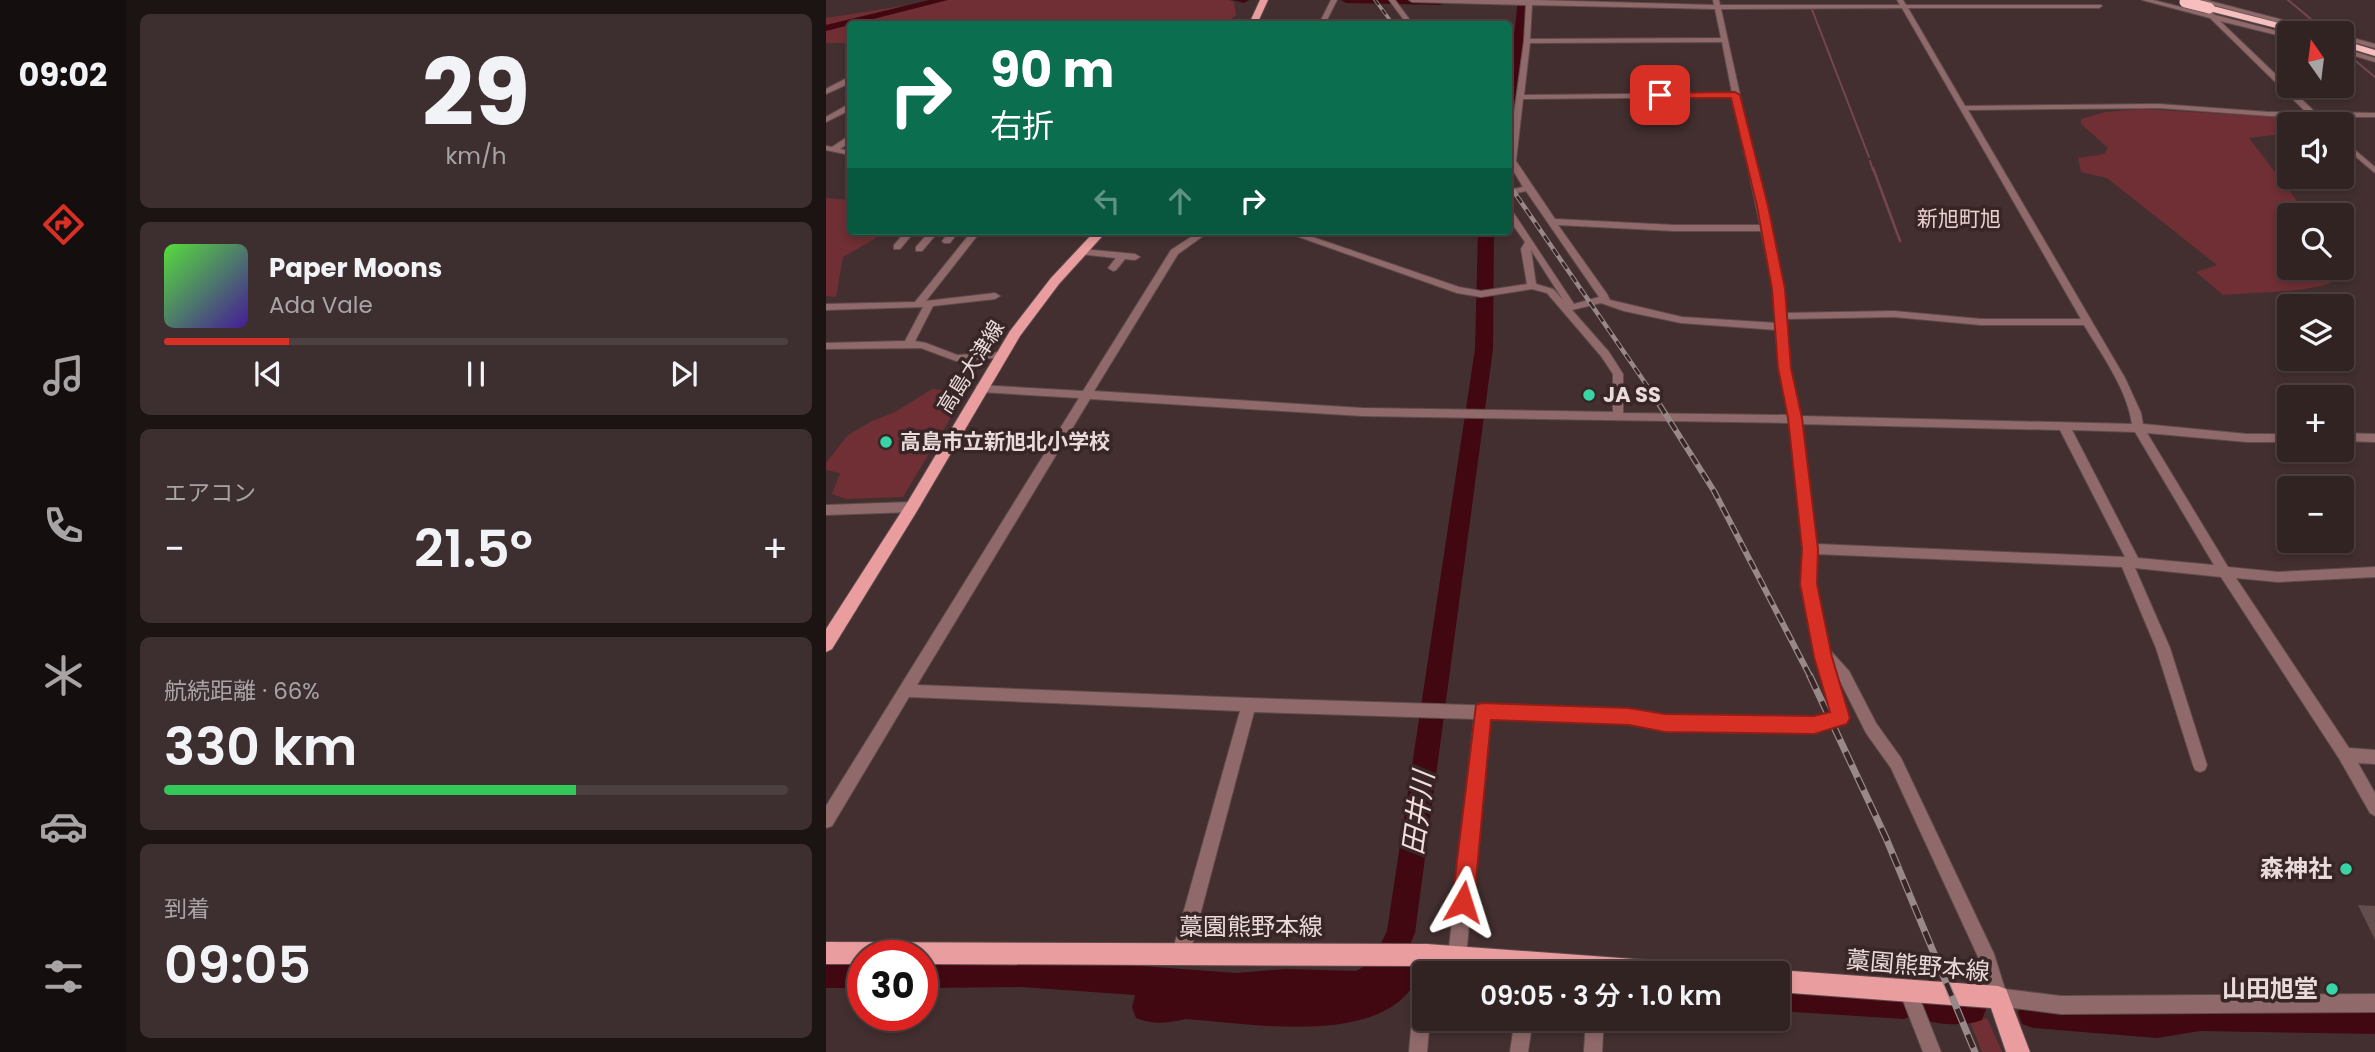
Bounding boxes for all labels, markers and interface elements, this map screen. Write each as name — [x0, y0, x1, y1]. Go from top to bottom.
north arrow — [2277, 21, 2354, 98]
map controls — [2277, 21, 2354, 553]
text: 29 — [422, 29, 530, 157]
text: 90 m — [990, 36, 1114, 104]
icon: right — [875, 49, 966, 140]
text: 09:02 — [19, 52, 107, 97]
pin — [1630, 65, 1690, 125]
icon: arrive — [1641, 76, 1679, 114]
text: 右折 — [990, 103, 1054, 148]
button: sound — [2277, 112, 2354, 189]
text: km/h — [445, 140, 507, 172]
icon: left — [1088, 182, 1126, 220]
icon: ahead — [1161, 182, 1199, 220]
icon: right — [1234, 182, 1272, 220]
icon: directions — [39, 200, 88, 249]
button: search — [2277, 203, 2354, 280]
district label: 新旭町旭 — [1917, 204, 2001, 233]
text: Paper Moons — [269, 250, 442, 286]
text: Ada Vale — [269, 289, 373, 321]
button: layers — [2277, 294, 2354, 371]
street label: 高島大津線 — [930, 315, 1011, 419]
icon: music — [39, 351, 88, 400]
icon: previous — [249, 355, 287, 393]
icon: pause — [457, 355, 495, 393]
icon: next — [665, 355, 703, 393]
place label: JA SS — [1603, 380, 1661, 409]
button: + — [2277, 385, 2354, 462]
marker: JA SS — [1581, 387, 1597, 403]
place label: 高島市立新旭北小学校 — [900, 427, 1110, 456]
marker: 高島市立新旭北小学校 — [878, 434, 894, 450]
button: − — [2277, 476, 2354, 553]
text: エアコン — [164, 477, 256, 509]
icon: phone — [39, 501, 88, 550]
text: 21.5° — [414, 512, 533, 585]
text: − — [164, 522, 185, 575]
text: + — [762, 522, 788, 575]
icon: climate — [39, 651, 88, 700]
text: 航続距離 · 66% — [164, 675, 320, 707]
text: 330 km — [164, 710, 357, 783]
water label: 田井川 — [1393, 766, 1444, 857]
icon: car — [39, 802, 88, 851]
place label: 森神社 — [2260, 852, 2332, 885]
marker: 森神社 — [2338, 861, 2354, 877]
position arrow — [1426, 865, 1500, 939]
text: 到着 — [164, 893, 210, 925]
street label: 藁園熊野本線 — [1179, 910, 1323, 943]
text: 09:05 — [164, 928, 311, 1001]
speed limit sign: 30 — [847, 940, 938, 1031]
street label: 藁園熊野本線 — [1845, 943, 1991, 988]
icon: filters — [39, 952, 88, 1001]
place label: 山田旭堂 — [2222, 972, 2318, 1005]
text: 09:05 · 3 分 · 1.0 km — [1480, 978, 1722, 1014]
marker: 山田旭堂 — [2324, 981, 2340, 997]

